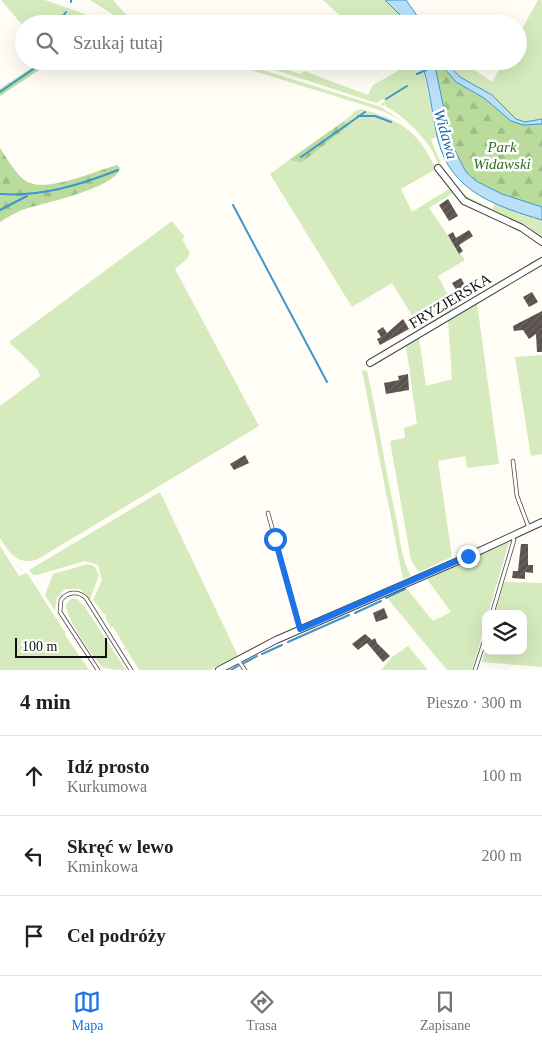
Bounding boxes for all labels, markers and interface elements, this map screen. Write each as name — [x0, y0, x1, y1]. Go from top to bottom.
search box — [15, 15, 527, 70]
icon: search — [33, 29, 61, 57]
text: Szukaj tutaj — [73, 32, 163, 53]
water label: Widawa — [431, 107, 461, 161]
park label: Park Widawski — [473, 139, 531, 172]
street label: FRYZJERSKA — [406, 270, 494, 332]
route start — [264, 528, 287, 551]
route end — [457, 545, 480, 568]
map controls — [482, 610, 527, 655]
button: layers — [482, 610, 527, 655]
scale bar — [15, 635, 108, 658]
text: 100 m — [22, 639, 57, 654]
text: 4 min — [20, 690, 71, 714]
text: Pieszo · 300 m — [426, 694, 522, 711]
text: Idź prosto — [67, 756, 150, 777]
icon: ahead — [20, 762, 48, 790]
text: 100 m — [482, 767, 522, 784]
text: Kurkumowa — [67, 778, 147, 795]
text: Skręć w lewo — [67, 836, 174, 857]
icon: left — [20, 842, 48, 870]
text: 200 m — [482, 847, 522, 864]
text: Kminkowa — [67, 858, 138, 875]
icon: arrive — [20, 922, 48, 950]
text: Cel podróży — [67, 925, 166, 946]
tab: Mapa — [71, 988, 103, 1034]
tab: Trasa — [246, 988, 277, 1034]
tab: Zapisane — [420, 988, 470, 1034]

